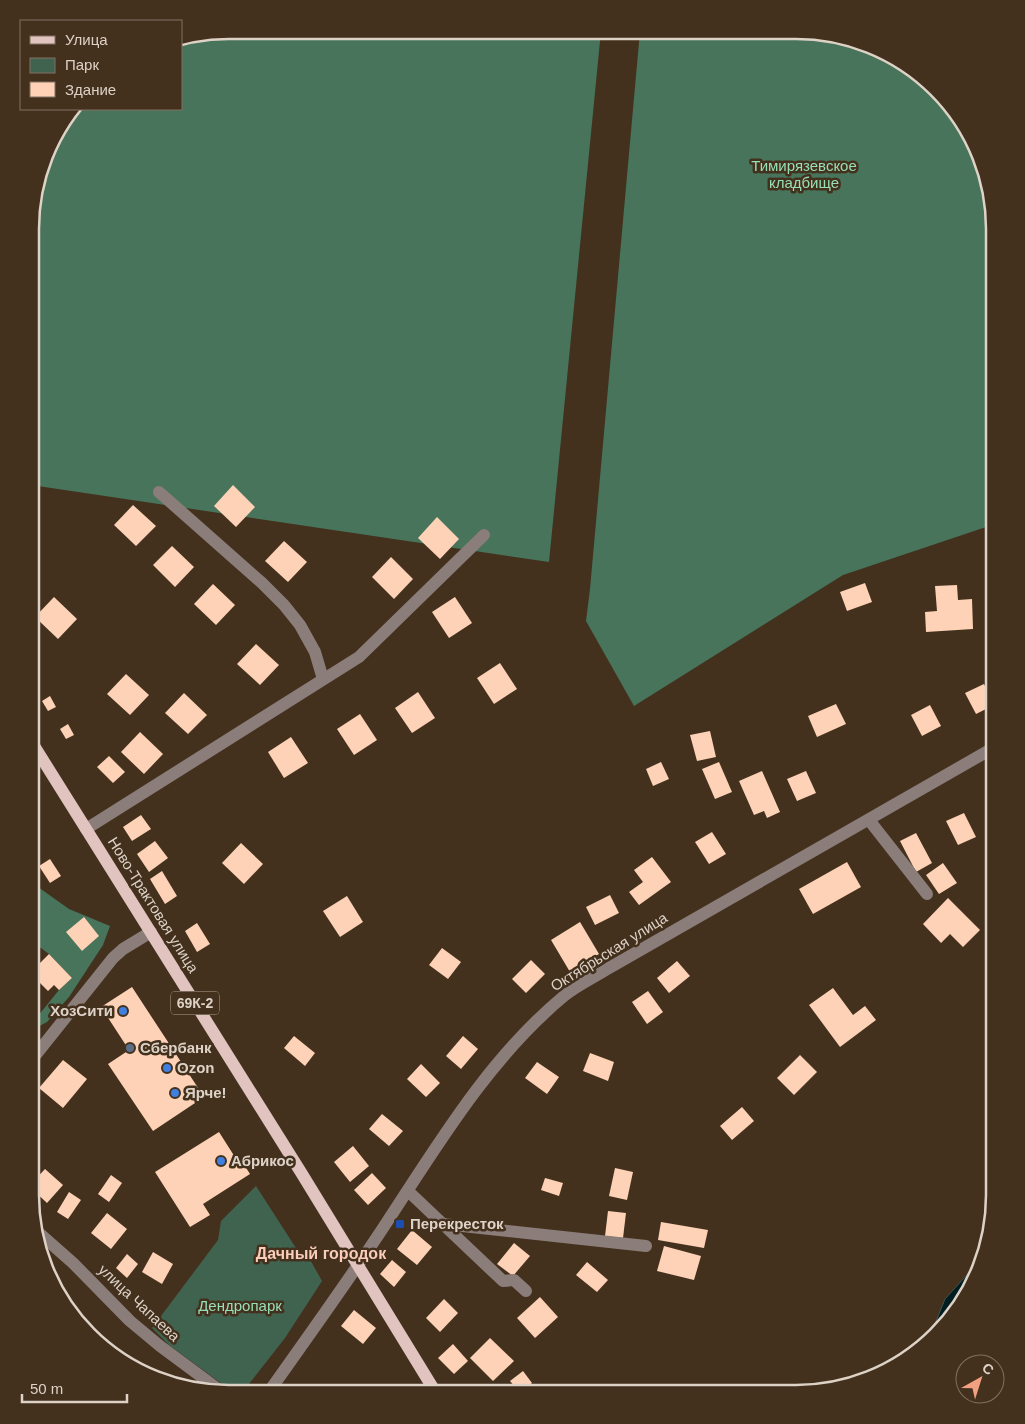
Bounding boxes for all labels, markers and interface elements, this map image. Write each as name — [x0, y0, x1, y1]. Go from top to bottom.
legend — [20, 20, 182, 110]
text: Улица — [65, 31, 108, 48]
text: Парк — [65, 56, 99, 73]
text: Здание — [65, 81, 116, 98]
park label: Тимирязевское кладбище — [751, 157, 857, 191]
street label: Ново-Трактовая улица — [105, 834, 203, 976]
street label: Октябрьская улица — [547, 908, 671, 994]
road number: 69К-2 — [171, 991, 219, 1014]
place label: ХозСити — [50, 1002, 113, 1019]
marker: ХозСити — [117, 1005, 129, 1017]
place label: Сбербанк — [140, 1039, 212, 1056]
marker: Сбербанк — [124, 1042, 136, 1054]
place label: Ozon — [177, 1059, 215, 1076]
marker: Ozon — [161, 1062, 173, 1074]
place label: Ярче! — [185, 1084, 227, 1101]
marker: Ярче! — [169, 1087, 181, 1099]
place label: Абрикос — [231, 1152, 294, 1169]
marker: Абрикос — [215, 1155, 227, 1167]
place label: Перекресток — [410, 1215, 504, 1232]
marker: Перекресток — [394, 1218, 406, 1230]
district label: Дачный городок — [256, 1245, 387, 1262]
street label: улица Чапаева — [95, 1261, 184, 1345]
park label: Дендропарк — [198, 1297, 282, 1314]
north arrow — [955, 1354, 1005, 1404]
text: С — [979, 1359, 997, 1378]
scale bar — [22, 1372, 128, 1404]
text: 50 m — [30, 1380, 63, 1397]

